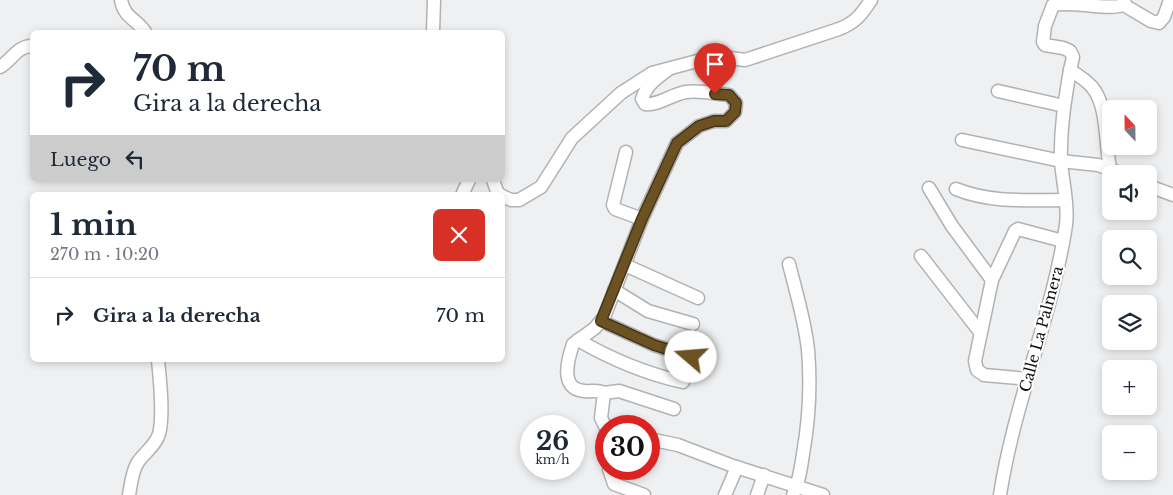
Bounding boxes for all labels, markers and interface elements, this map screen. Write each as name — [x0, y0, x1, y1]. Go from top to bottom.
pin — [694, 43, 736, 94]
text: 70 m — [133, 47, 226, 90]
icon: right — [50, 50, 115, 115]
icon: arrive — [701, 50, 729, 78]
text: Gira a la derecha — [133, 90, 322, 117]
north arrow — [1102, 100, 1158, 155]
map controls — [1102, 100, 1157, 480]
icon: left — [121, 145, 149, 173]
text: Luego — [50, 148, 111, 171]
button: sound — [1102, 165, 1157, 220]
text: 1 min — [50, 206, 137, 243]
button: close — [433, 209, 485, 261]
button: search — [1102, 230, 1157, 285]
text: 270 m · 10:20 — [50, 244, 159, 264]
street label: Calle La Palmera — [1015, 263, 1067, 394]
button: layers — [1102, 295, 1157, 350]
icon: right — [50, 301, 78, 329]
text: Gira a la derecha — [93, 304, 261, 327]
text: 70 m — [436, 304, 485, 327]
position arrow — [664, 330, 716, 382]
button: + — [1102, 360, 1157, 415]
speed limit sign: 30 — [595, 415, 660, 480]
button: − — [1102, 425, 1157, 480]
text: 26 — [536, 426, 569, 457]
text: km/h — [535, 452, 570, 467]

